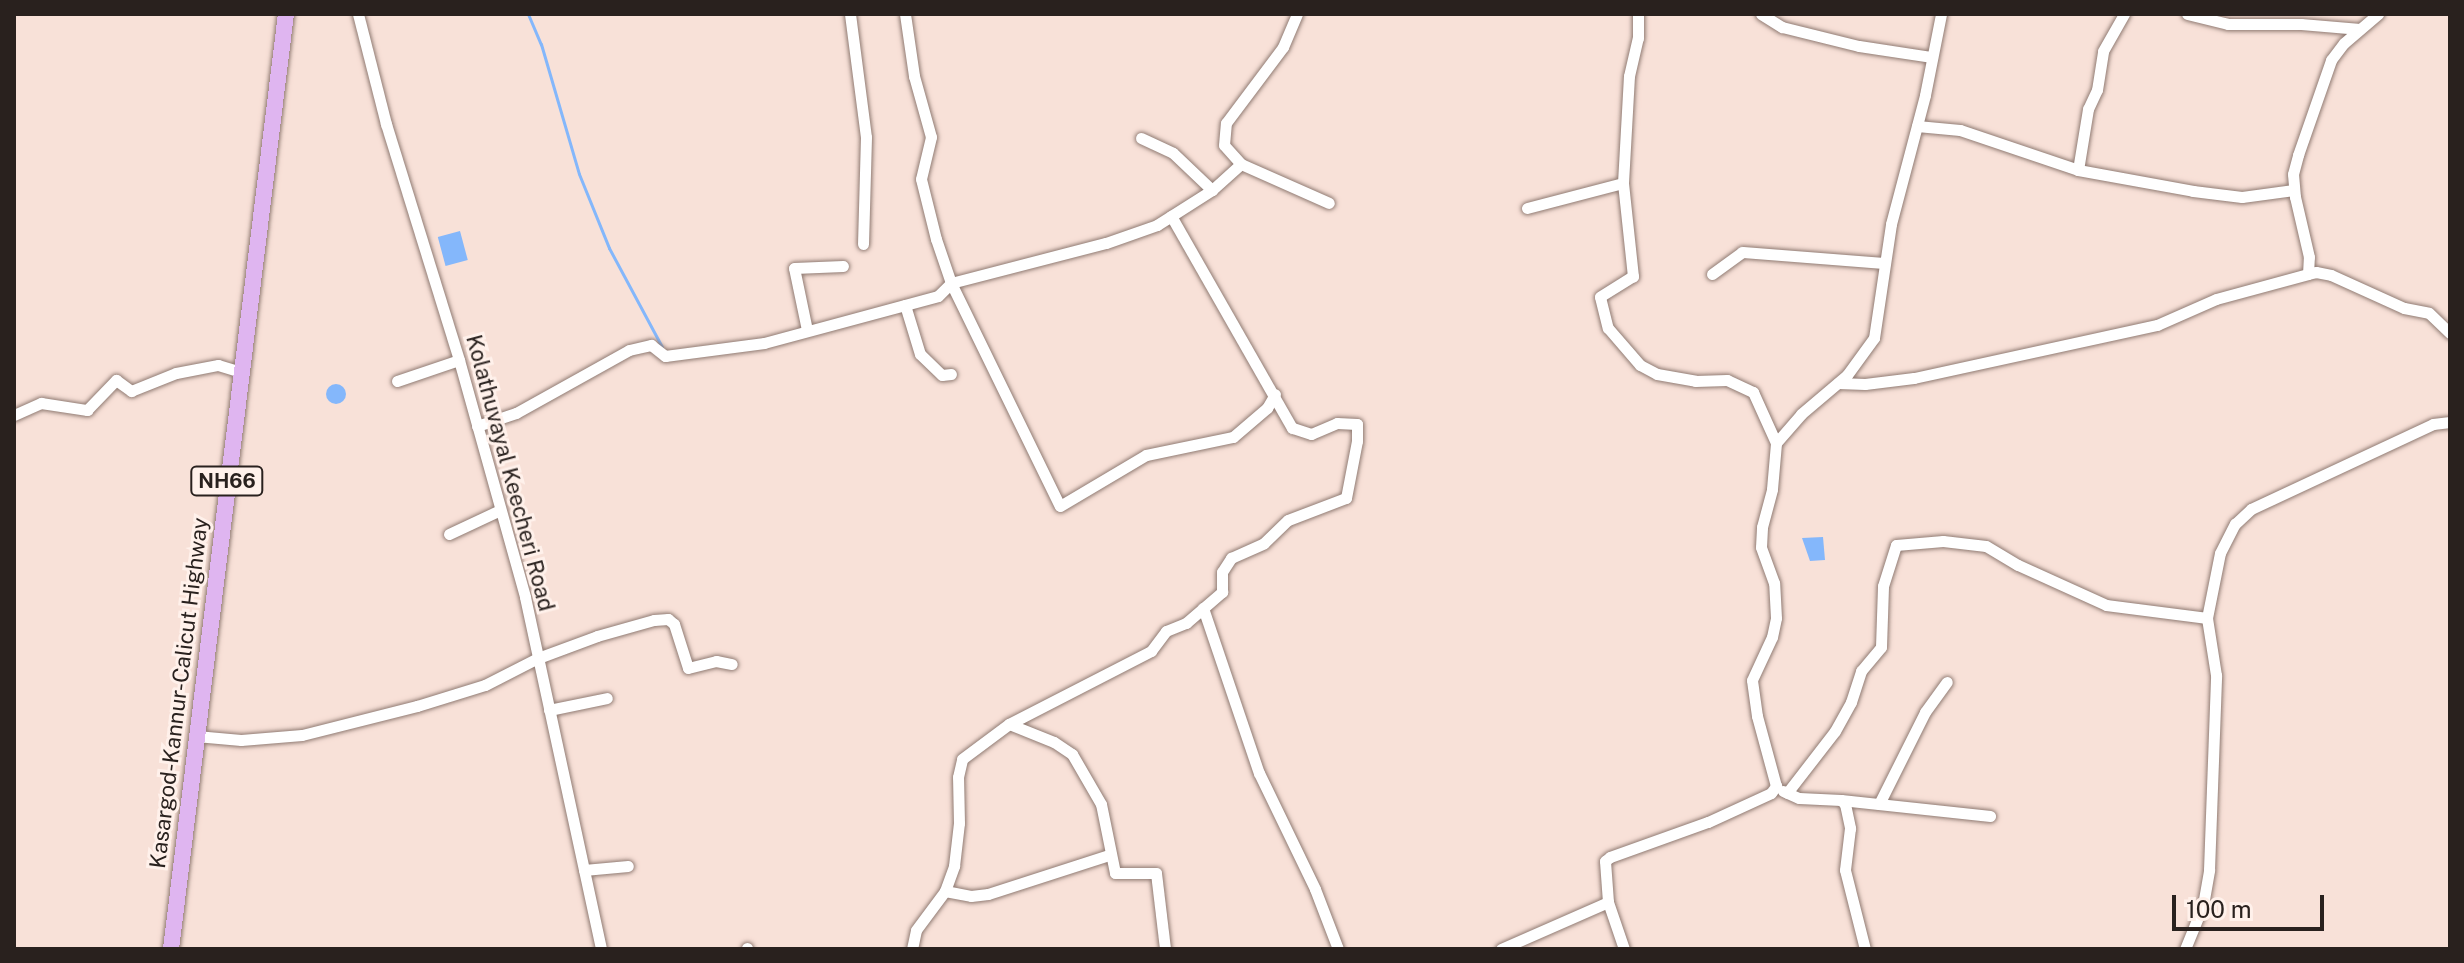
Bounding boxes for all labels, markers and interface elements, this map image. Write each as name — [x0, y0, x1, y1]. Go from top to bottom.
street label: Kolathuvayal Keecheri Road — [460, 332, 560, 614]
road number: NH66 — [189, 465, 265, 497]
street label: Kasargod-Kannur-Calicut Highway — [144, 516, 214, 870]
scale bar — [2176, 879, 2328, 929]
text: 100 m — [2186, 895, 2252, 923]

